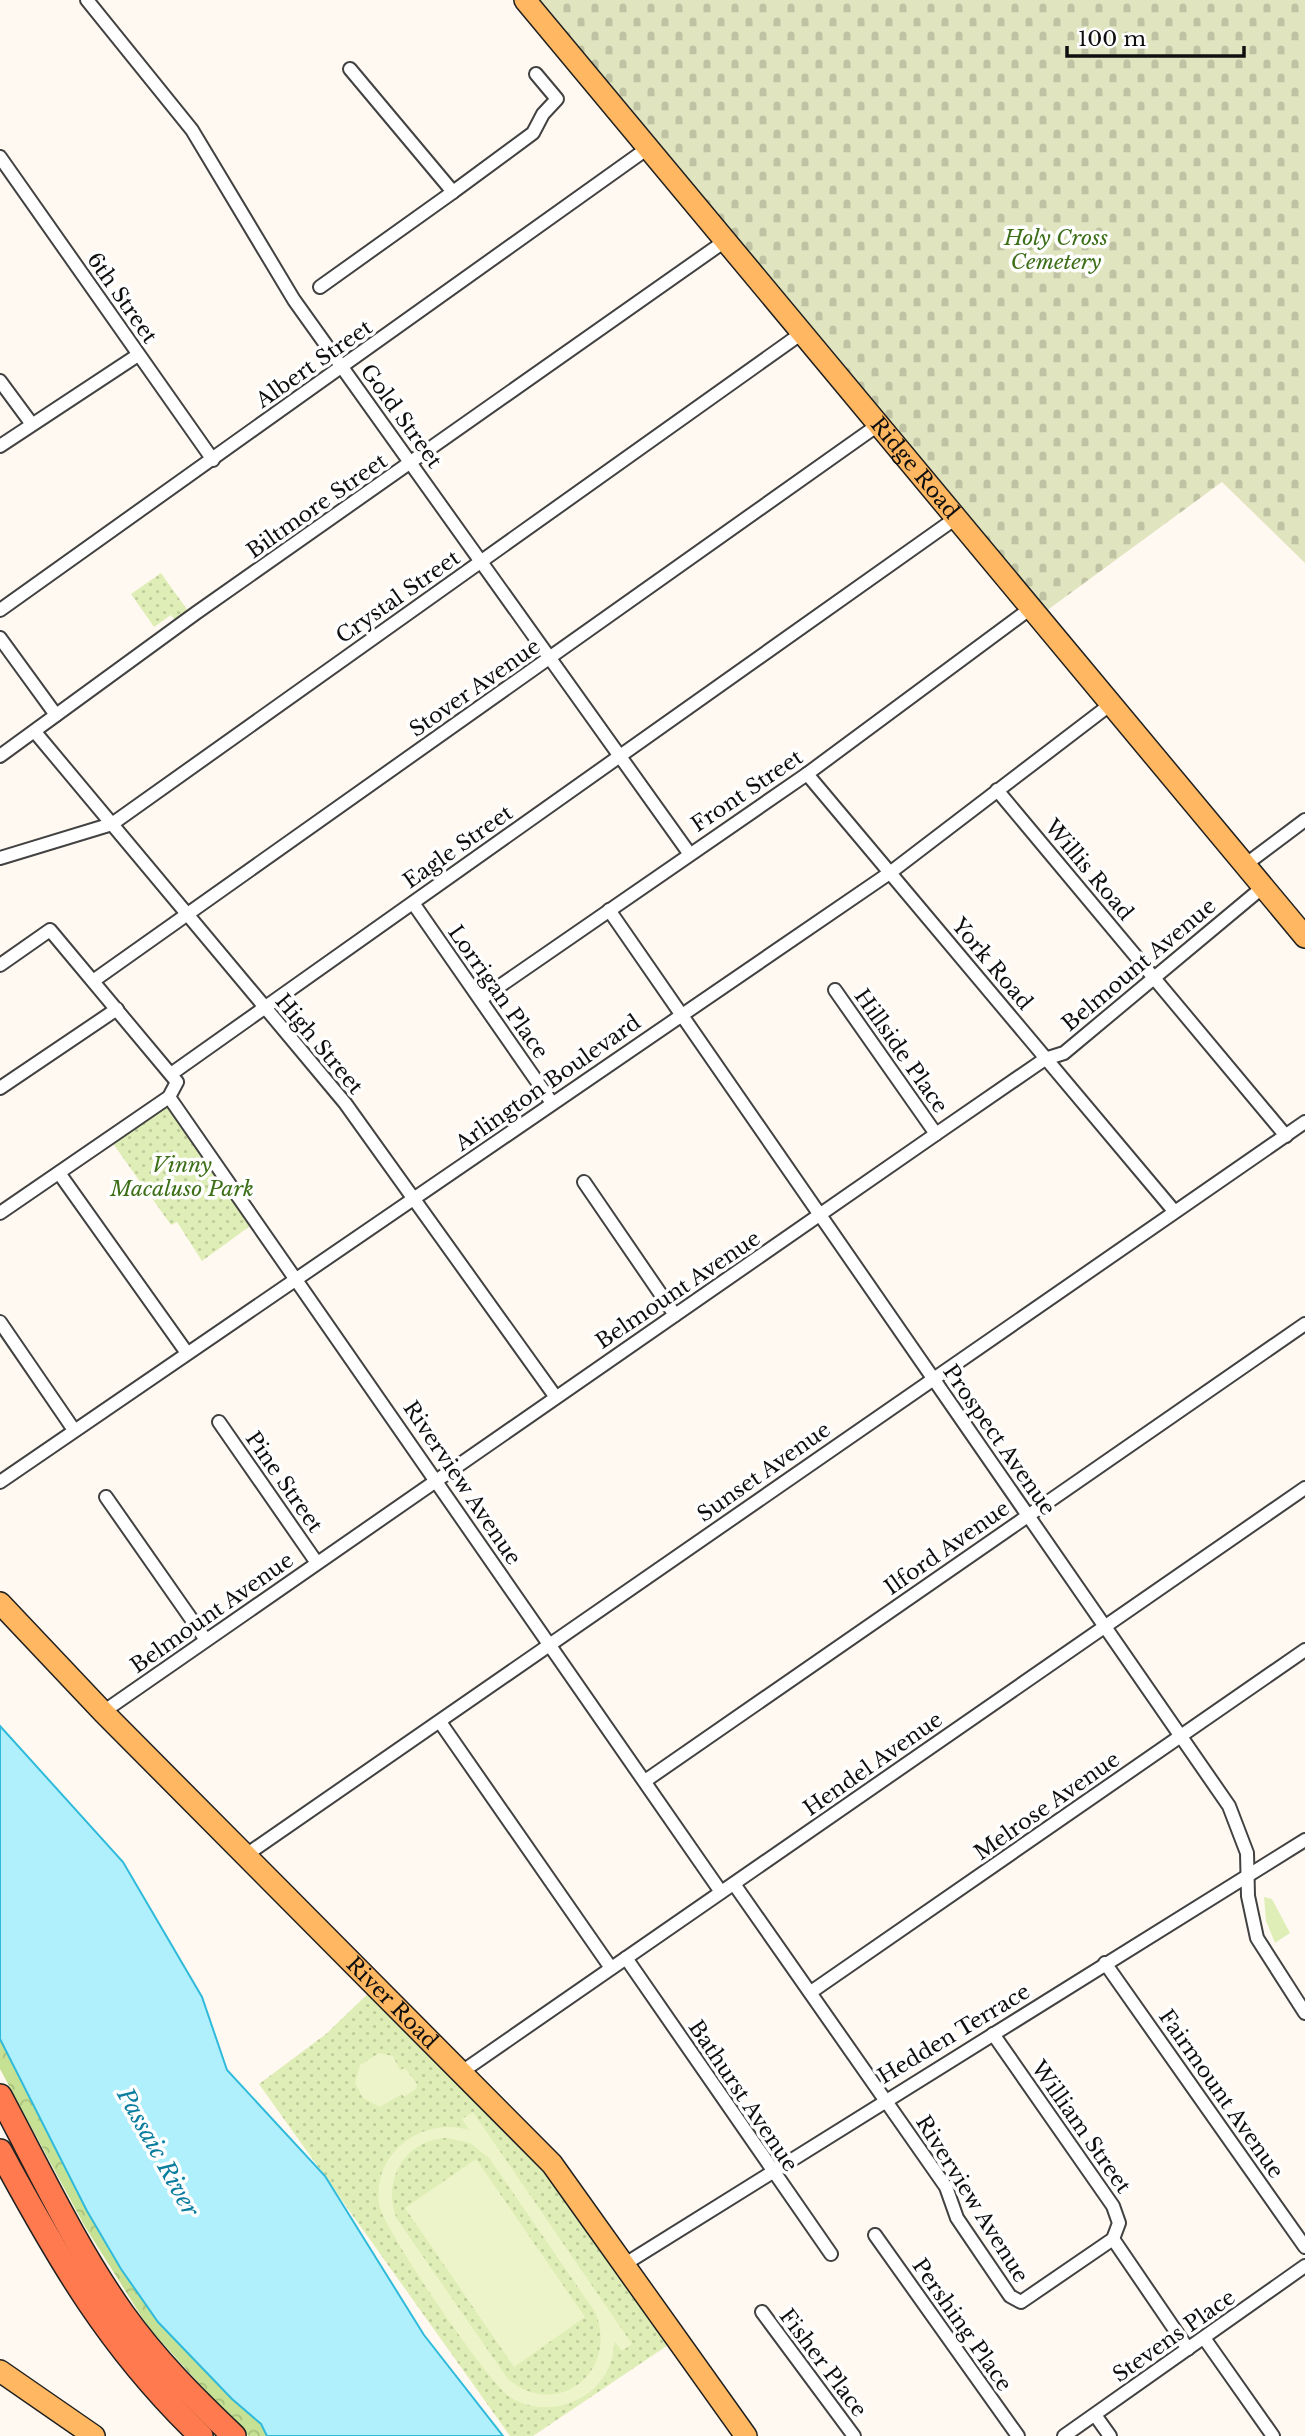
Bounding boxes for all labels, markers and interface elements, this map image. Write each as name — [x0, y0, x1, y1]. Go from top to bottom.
scale bar — [1067, 14, 1244, 58]
text: 100 m — [1078, 26, 1146, 52]
park label: Holy Cross Cemetery — [1003, 225, 1108, 275]
street label: 6th Street — [81, 247, 163, 349]
street label: Albert Street — [250, 314, 377, 414]
street label: Gold Street — [355, 359, 447, 473]
street label: Ridge Road — [865, 412, 964, 524]
street label: Biltmore Street — [242, 448, 392, 564]
street label: Crystal Street — [331, 545, 465, 649]
street label: Stover Avenue — [405, 633, 545, 743]
street label: Front Street — [686, 744, 808, 838]
street label: Eagle Street — [398, 800, 518, 894]
street label: Willis Road — [1039, 813, 1139, 926]
street label: Belmount Avenue — [1057, 893, 1221, 1037]
street label: York Road — [946, 912, 1038, 1015]
street label: Lorrigan Place — [442, 920, 554, 1064]
street label: Hillside Place — [849, 984, 953, 1118]
street label: High Street — [270, 989, 368, 1099]
street label: Arlington Boulevard — [450, 1009, 646, 1157]
park label: Vinny Macaluso Park — [109, 1152, 254, 1202]
street label: Belmount Avenue — [591, 1225, 765, 1355]
street label: Prospect Avenue — [937, 1360, 1061, 1520]
street label: Riverview Avenue — [397, 1396, 527, 1570]
street label: Sunset Avenue — [692, 1416, 836, 1528]
street label: Pine Street — [240, 1427, 328, 1538]
street label: Ilford Avenue — [879, 1495, 1015, 1601]
street label: Belmount Avenue — [126, 1547, 298, 1679]
street label: Hendel Avenue — [799, 1706, 947, 1822]
street label: Melrose Avenue — [969, 1746, 1125, 1866]
street label: River Road — [341, 1951, 443, 2054]
street label: Hedden Terrace — [873, 1978, 1035, 2090]
street label: Fairmount Avenue — [1153, 2005, 1289, 2183]
street label: Bathurst Avenue — [683, 2015, 803, 2177]
street label: William Street — [1025, 2055, 1136, 2198]
water label: Passaic River — [111, 2082, 205, 2222]
street label: Riverview Avenue — [910, 2111, 1034, 2287]
street label: Pershing Place — [907, 2254, 1017, 2396]
street label: Stevens Place — [1108, 2284, 1240, 2388]
street label: Fisher Place — [774, 2304, 872, 2422]

